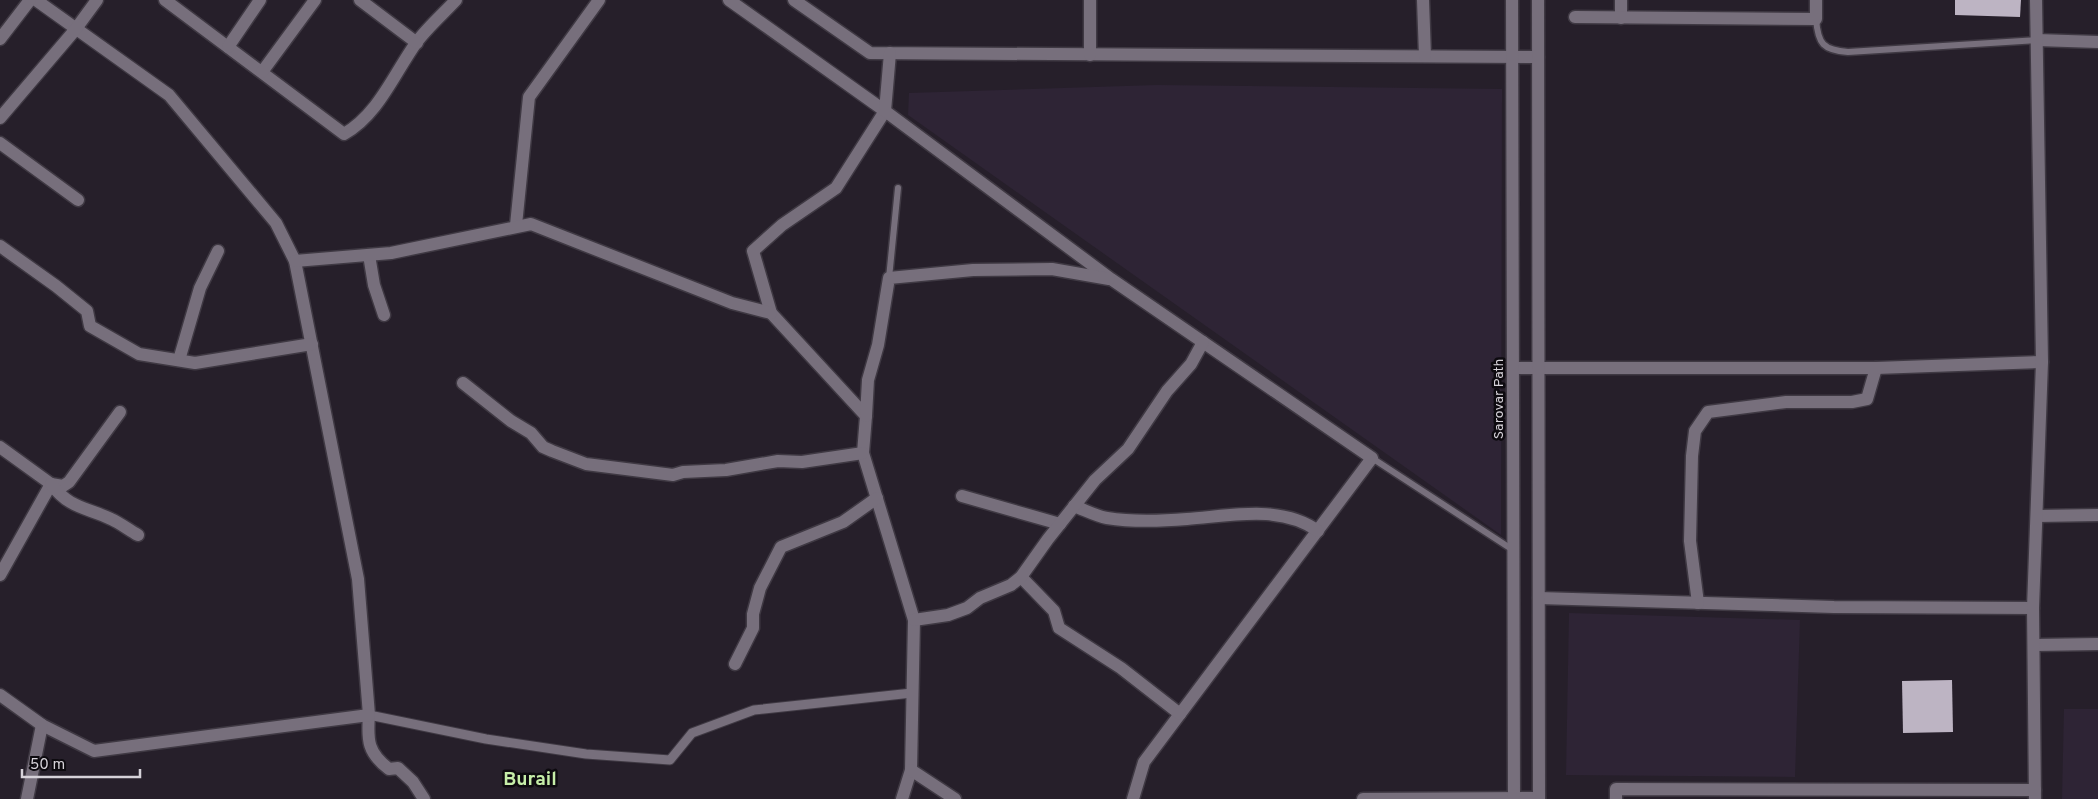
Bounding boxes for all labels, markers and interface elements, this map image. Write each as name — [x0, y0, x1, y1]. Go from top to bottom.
street label: Sarovar Path — [1491, 359, 1508, 439]
scale bar — [22, 746, 140, 778]
text: 50 m — [30, 756, 65, 775]
district label: Burail — [503, 768, 557, 792]

